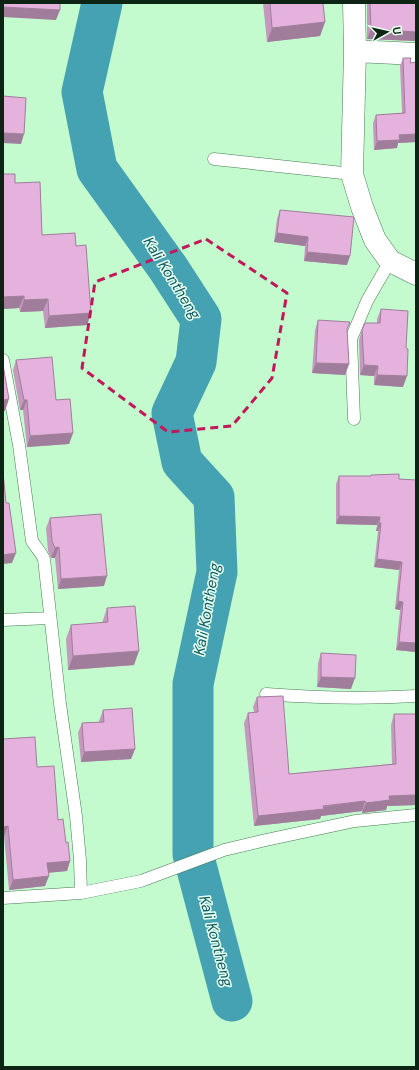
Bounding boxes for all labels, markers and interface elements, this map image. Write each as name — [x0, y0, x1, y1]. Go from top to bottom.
north arrow — [367, 12, 407, 52]
text: U — [389, 26, 404, 35]
water label: Kali Kontheng — [139, 233, 206, 324]
water label: Kali Kontheng — [189, 561, 225, 657]
water label: Kali Kontheng — [194, 893, 238, 989]

